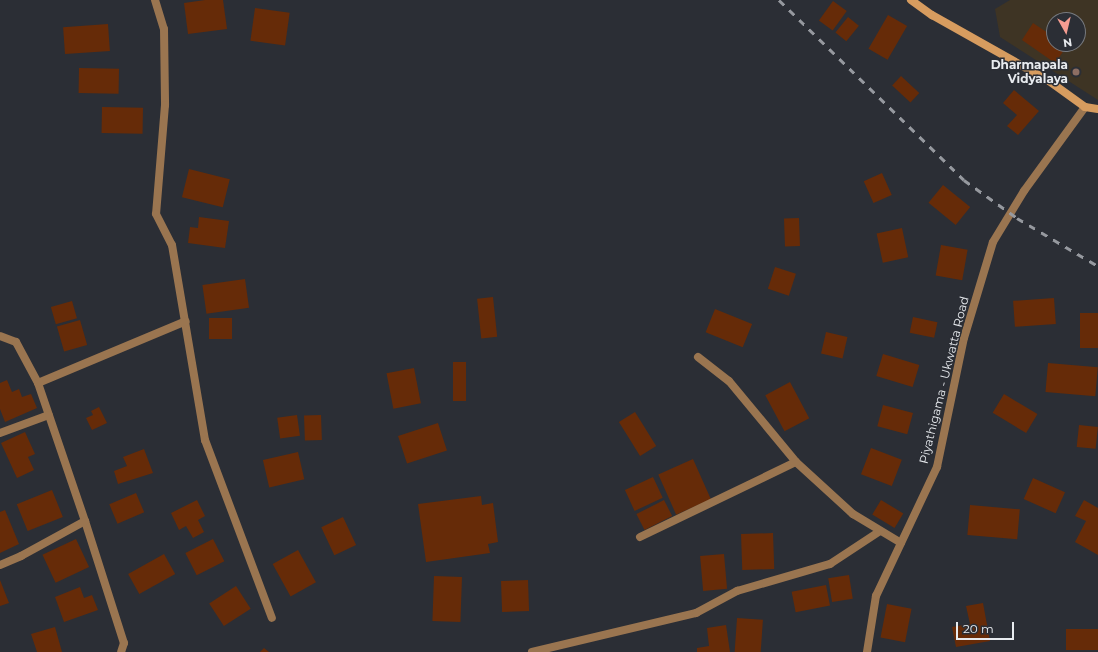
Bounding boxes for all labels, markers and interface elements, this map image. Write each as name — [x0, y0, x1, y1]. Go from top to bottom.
north arrow — [1046, 12, 1086, 52]
text: N — [1062, 35, 1073, 50]
place label: Dharmapala Vidyalaya — [991, 58, 1068, 86]
marker: Dharmapala Vidyalaya — [1071, 67, 1081, 77]
street label: Piyathigama - Ukwatta Road — [916, 295, 972, 465]
scale bar — [958, 614, 1016, 640]
text: 20 m — [963, 621, 994, 636]

